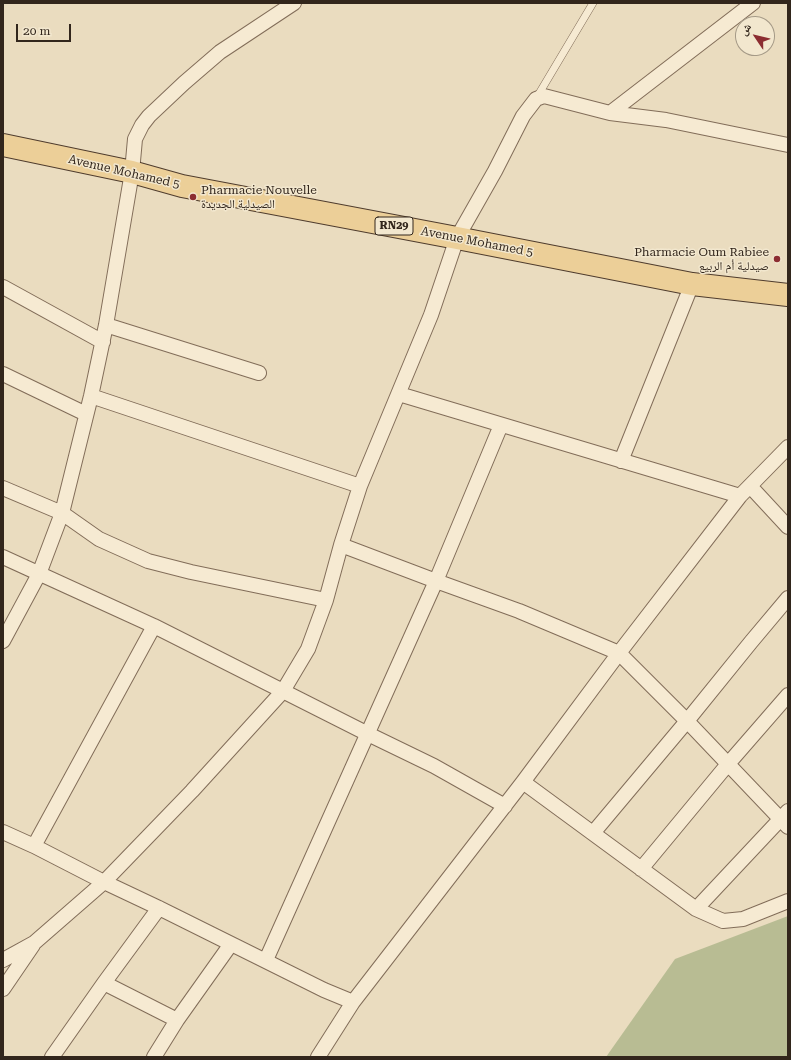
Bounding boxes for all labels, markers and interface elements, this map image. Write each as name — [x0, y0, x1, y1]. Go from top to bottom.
scale bar — [18, 16, 73, 42]
north arrow — [735, 16, 775, 56]
text: ش — [737, 21, 754, 38]
text: 20 m — [23, 24, 50, 38]
street label: Avenue Mohamed 5 — [67, 152, 181, 192]
place label: Pharmacie Nouvelle الصيدلية الجديدة — [201, 183, 317, 211]
marker: Pharmacie Nouvelle الصيدلية الجديدة — [188, 192, 198, 202]
road number: RN29 — [375, 217, 413, 235]
street label: Avenue Mohamed 5 — [420, 224, 534, 260]
place label: Pharmacie Oum Rabiee صيدلية أم الربيع — [634, 245, 769, 273]
marker: Pharmacie Oum Rabiee صيدلية أم الربيع — [772, 254, 782, 264]

